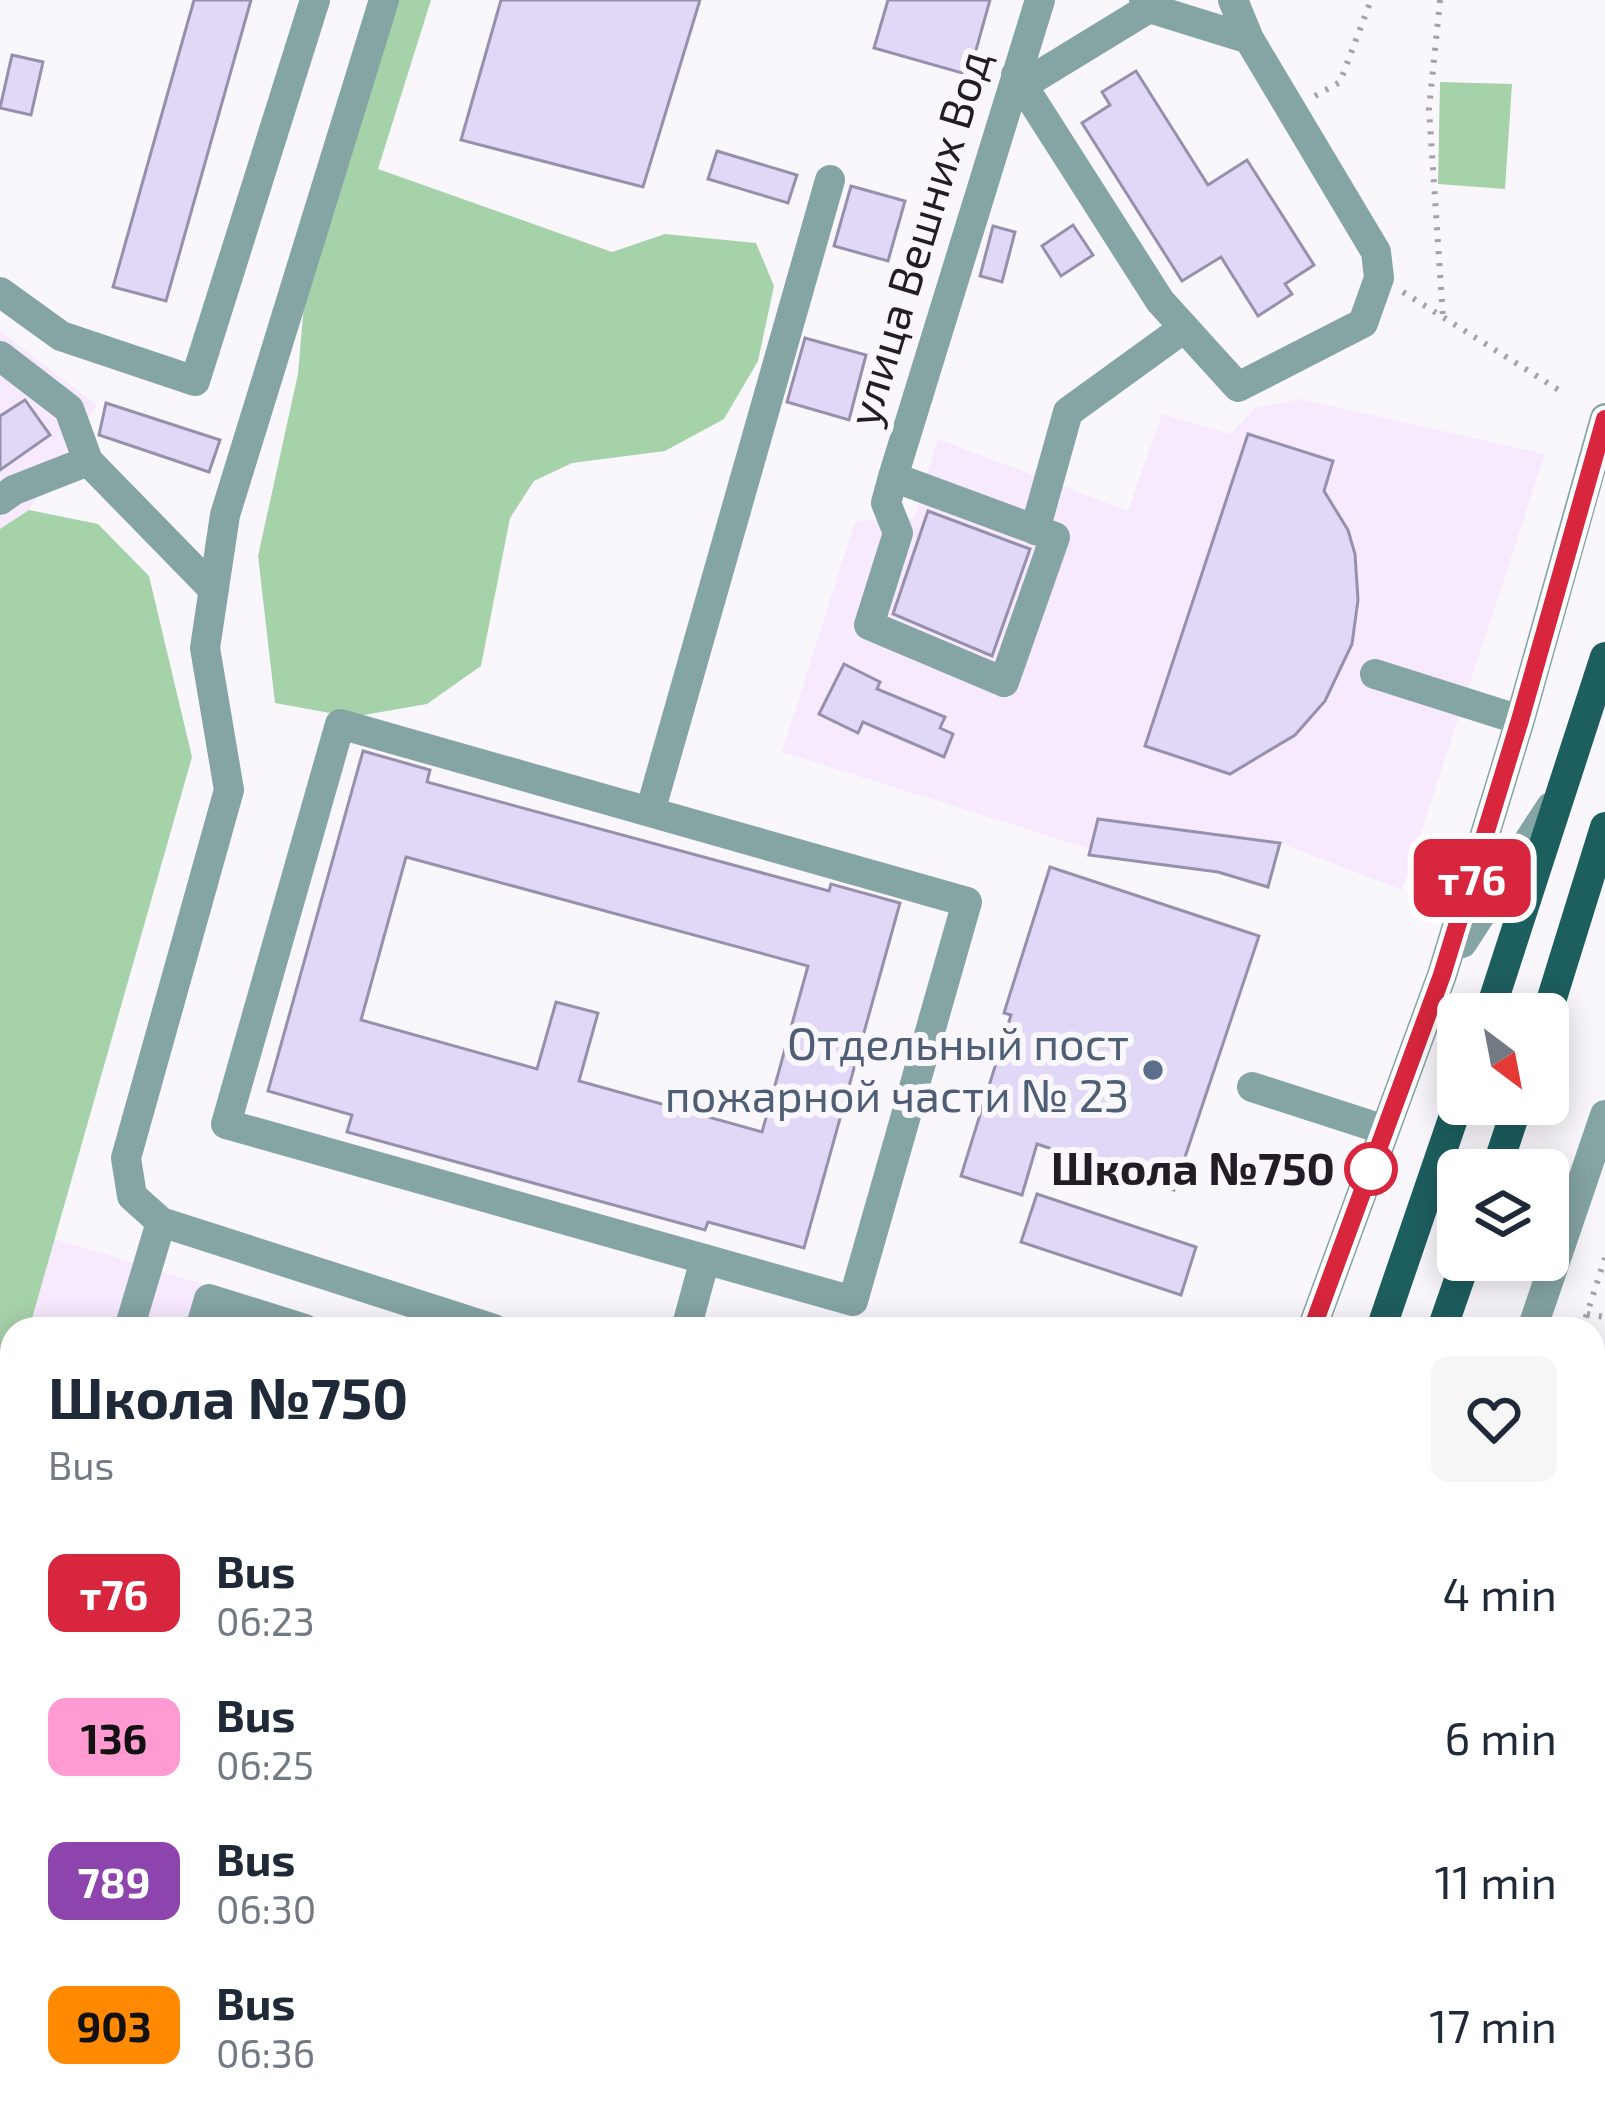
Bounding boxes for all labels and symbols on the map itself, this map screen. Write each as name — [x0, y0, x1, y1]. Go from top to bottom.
street label: улица Вешних Вод — [834, 43, 1001, 432]
line badge: т76 — [1403, 839, 1541, 917]
north arrow — [1437, 993, 1569, 1125]
place label: Отдельный пост пожарной части № 23 — [665, 1015, 1129, 1121]
marker: Отдельный пост пожарной части № 23 — [1140, 1057, 1166, 1083]
place label: Школа №750 — [1051, 1140, 1335, 1194]
marker: Школа №750 — [1346, 1144, 1396, 1194]

